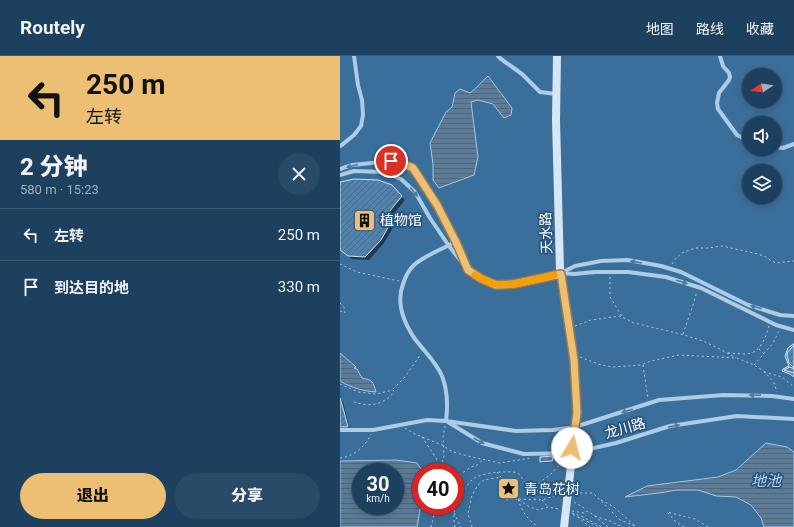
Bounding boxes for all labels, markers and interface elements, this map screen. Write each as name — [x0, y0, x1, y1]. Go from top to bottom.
text: Routely — [20, 16, 85, 39]
text: 地图 — [646, 21, 674, 37]
text: 路线 — [696, 21, 724, 37]
text: 收藏 — [746, 21, 774, 37]
text: 250 m — [86, 68, 165, 101]
north arrow — [742, 68, 782, 108]
map controls — [742, 68, 782, 204]
icon: left — [20, 72, 72, 124]
text: 左转 — [86, 106, 122, 127]
button: sound — [742, 116, 782, 156]
pin — [374, 144, 408, 178]
icon: arrive — [380, 150, 402, 172]
text: 2 分钟 — [20, 153, 88, 181]
button: close — [278, 153, 320, 195]
one-way arrow — [346, 163, 358, 169]
button: layers — [742, 164, 782, 204]
text: 580 m · 15:23 — [20, 182, 99, 197]
one-way arrow — [409, 187, 418, 197]
building icon: 植物馆 — [351, 207, 377, 233]
place label: 植物馆 — [380, 212, 422, 228]
street label: 天水路 — [537, 212, 555, 254]
icon: left — [20, 224, 42, 246]
text: 250 m — [278, 226, 320, 244]
text: 左转 — [54, 227, 84, 245]
one-way arrow — [629, 258, 642, 264]
icon: arrive — [20, 276, 42, 298]
text: 330 m — [278, 278, 320, 296]
text: 到达目的地 — [54, 279, 129, 297]
one-way arrow — [677, 279, 689, 285]
one-way arrow — [750, 304, 762, 310]
one-way arrow — [748, 392, 761, 398]
one-way arrow — [621, 408, 633, 414]
street label: 龙川路 — [603, 415, 647, 441]
one-way arrow — [667, 422, 680, 428]
position arrow — [551, 427, 593, 469]
one-way arrow — [474, 438, 485, 444]
speed limit sign: 40 — [412, 463, 464, 515]
text: 30 — [367, 472, 389, 496]
water label: 地池 — [751, 472, 783, 490]
button: 退出 — [20, 473, 166, 519]
button: 分享 — [174, 473, 320, 519]
place icon: 青岛花树 — [496, 476, 522, 502]
place label: 青岛花树 — [524, 481, 580, 497]
text: km/h — [366, 493, 390, 504]

